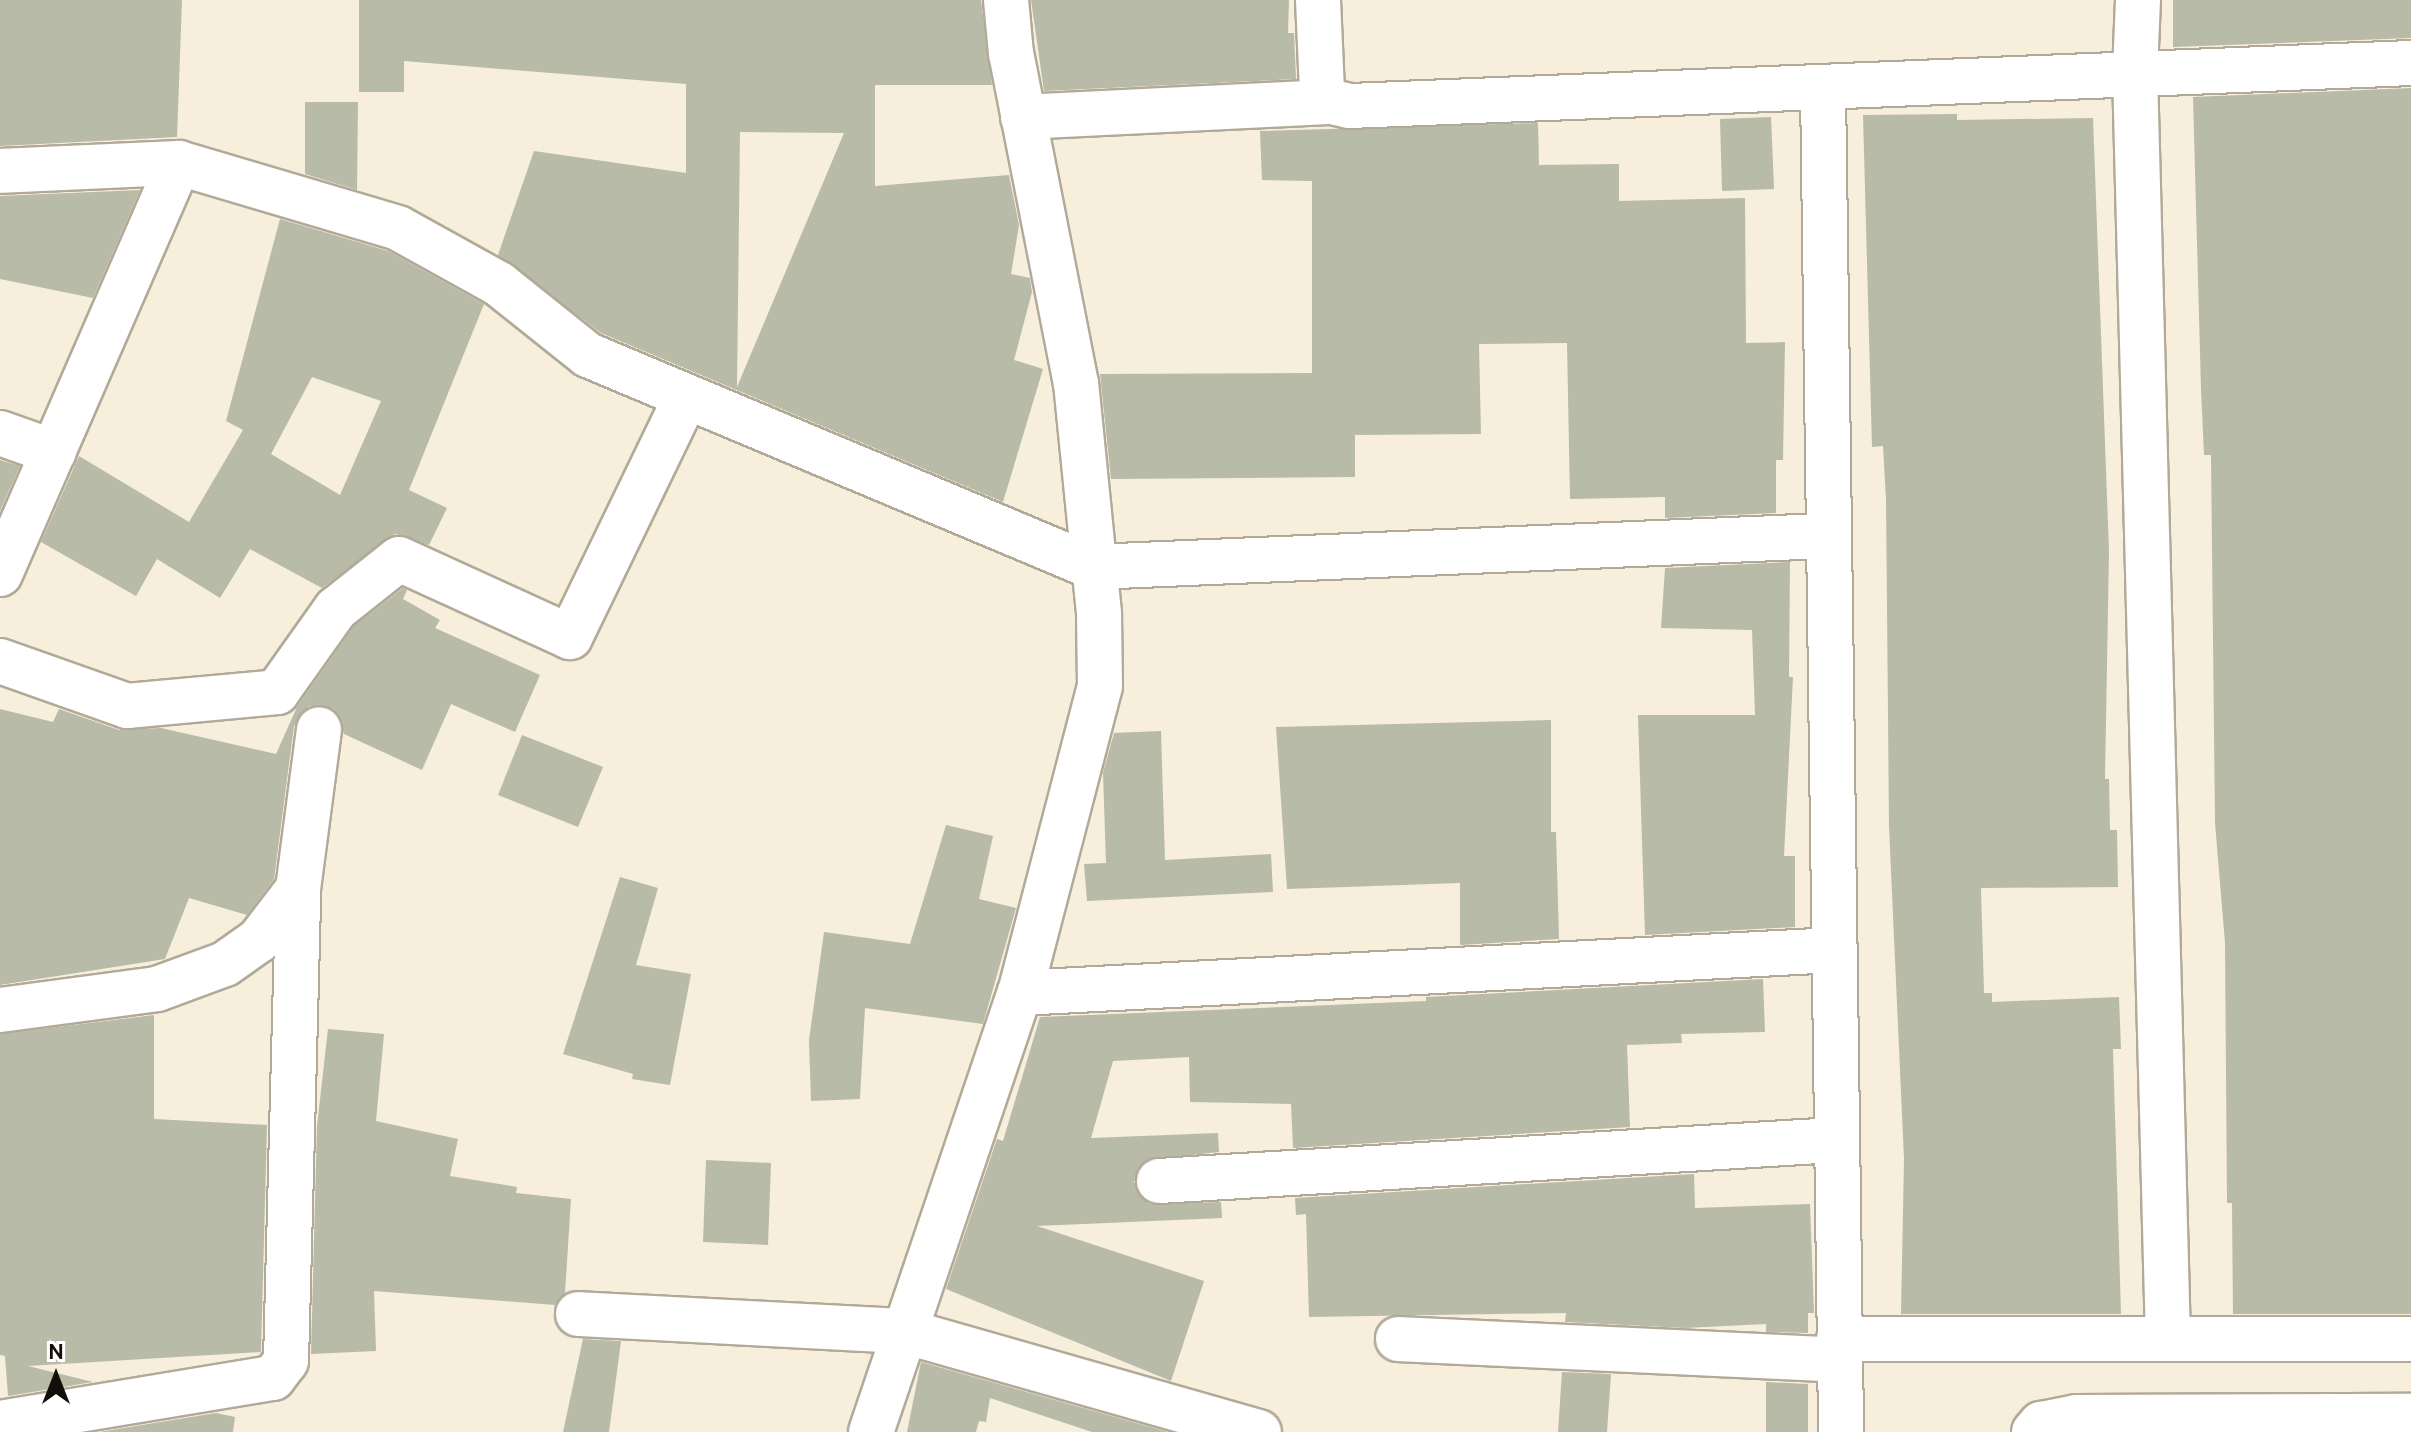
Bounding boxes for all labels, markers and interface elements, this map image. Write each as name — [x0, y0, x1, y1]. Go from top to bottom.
north arrow — [16, 1336, 96, 1416]
text: N — [48, 1338, 64, 1365]

